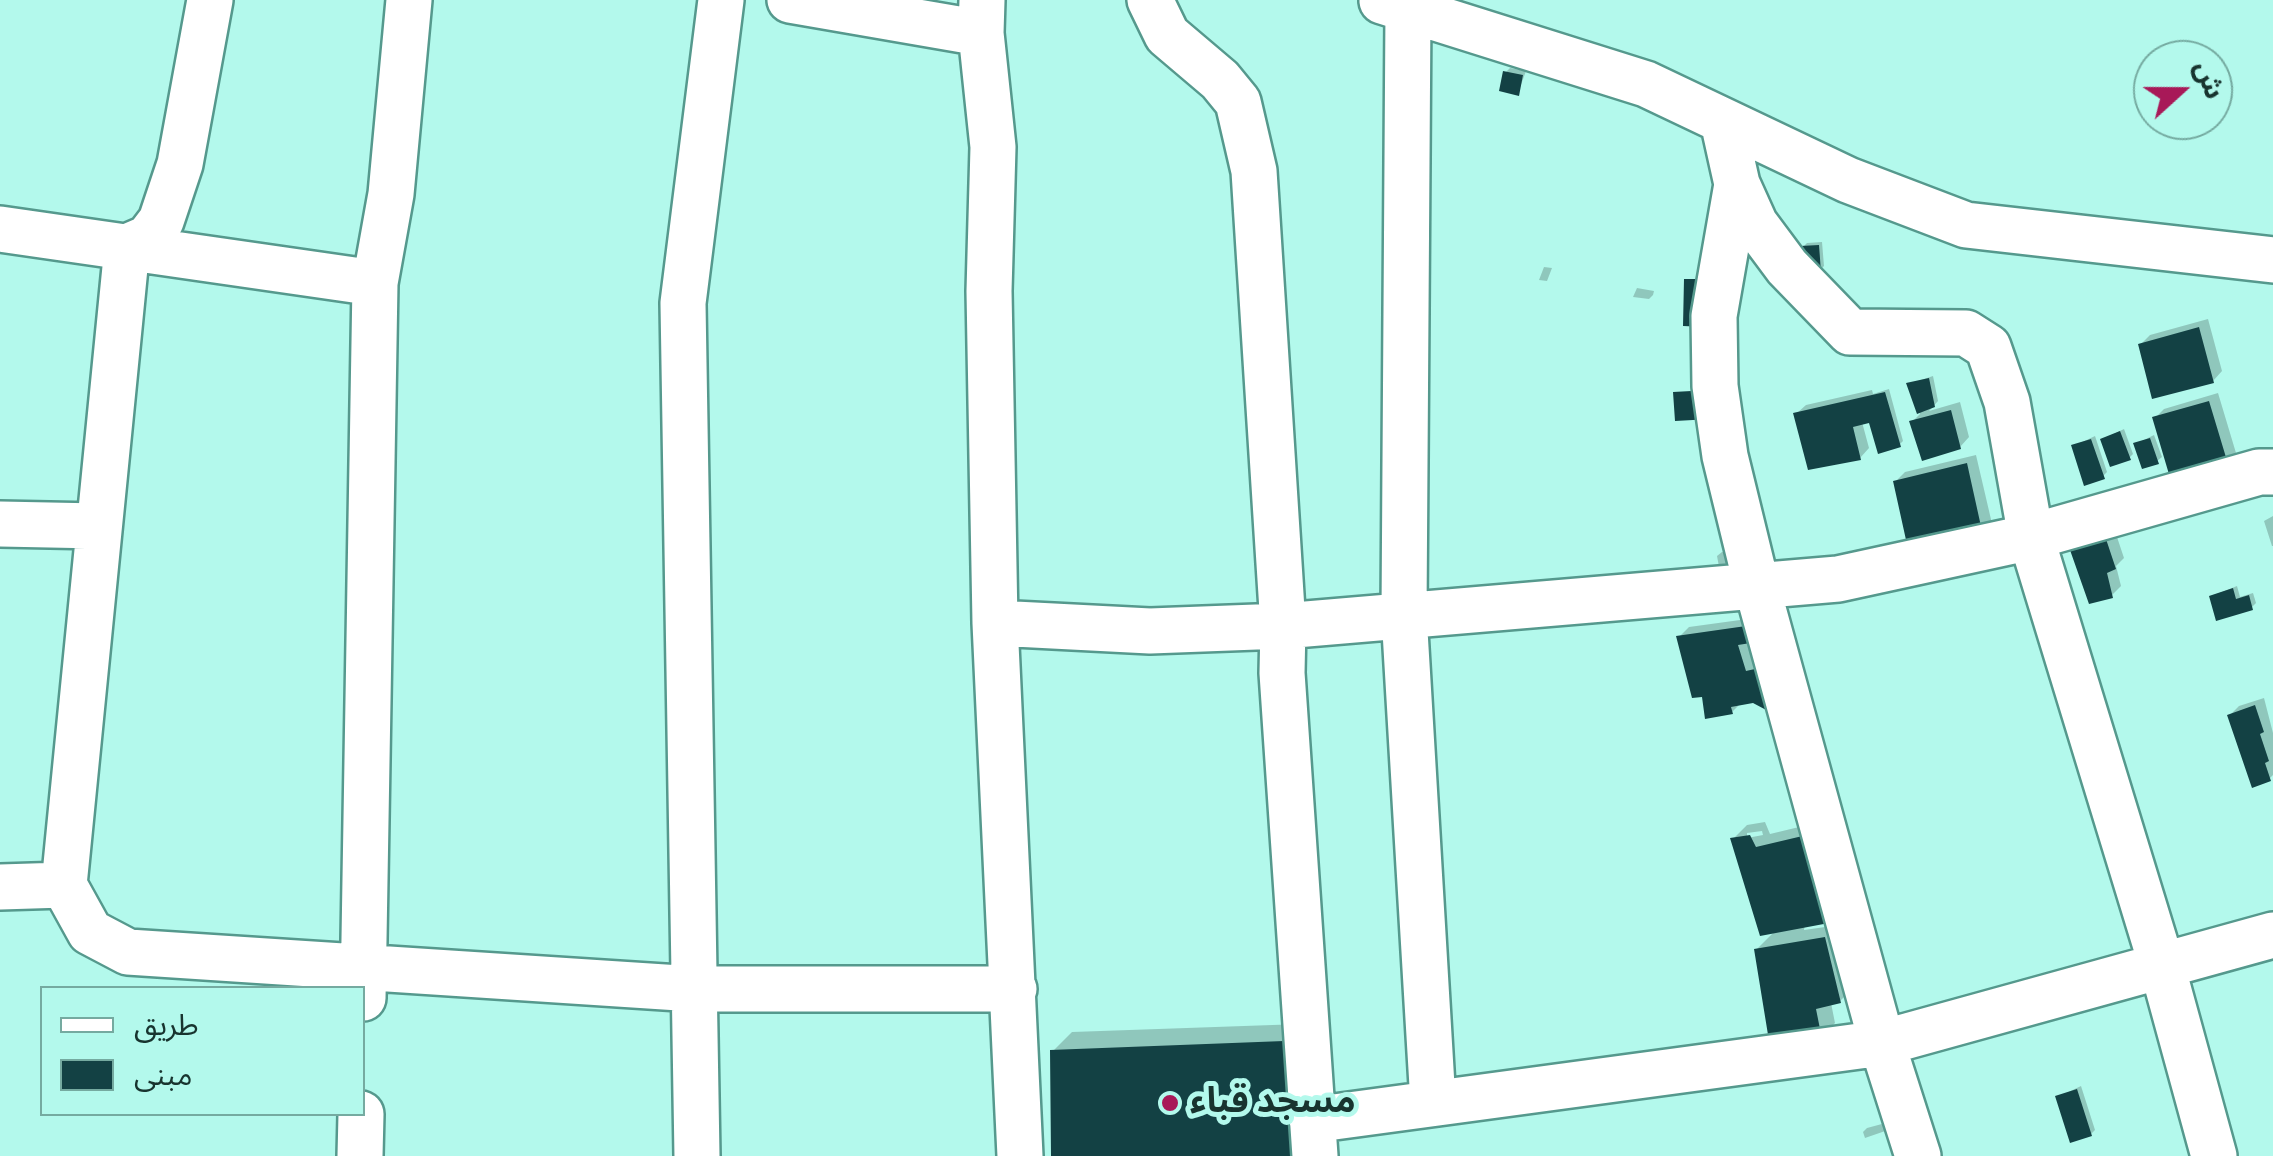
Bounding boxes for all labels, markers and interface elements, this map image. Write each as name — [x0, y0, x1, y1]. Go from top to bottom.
north arrow — [2133, 40, 2233, 140]
text: ش — [2187, 56, 2232, 104]
legend — [40, 986, 365, 1116]
text: طريق — [134, 1007, 199, 1042]
text: مبنى — [134, 1057, 192, 1092]
place label: مسجد قباء — [1190, 1082, 1356, 1124]
marker: مسجد قباء — [1159, 1092, 1181, 1114]

